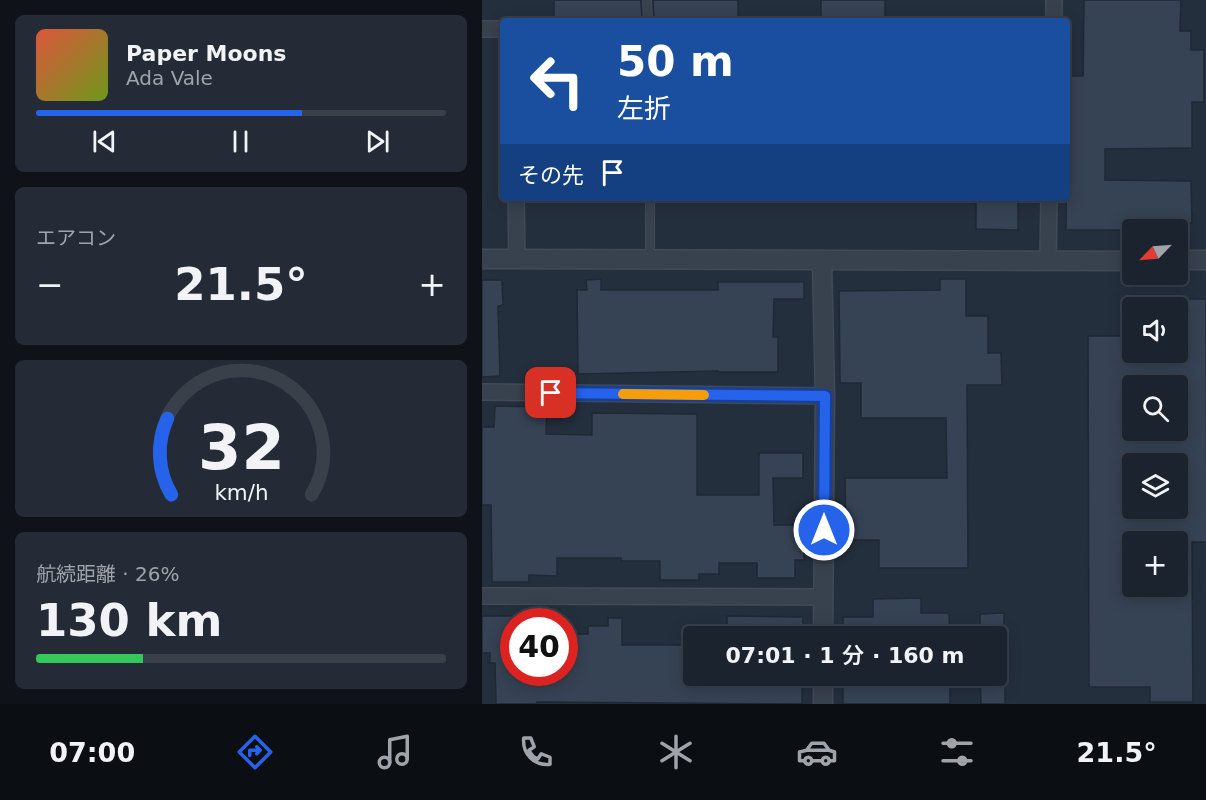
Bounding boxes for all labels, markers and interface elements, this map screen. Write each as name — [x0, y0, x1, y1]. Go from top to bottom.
text: 50 m — [617, 37, 734, 86]
text: Paper Moons — [126, 41, 286, 66]
icon: left — [518, 42, 596, 120]
text: Ada Vale — [126, 66, 213, 90]
text: 左折 — [617, 93, 671, 124]
icon: previous — [88, 125, 121, 158]
icon: pause — [224, 125, 257, 158]
icon: next — [361, 125, 394, 158]
icon: arrive — [596, 156, 629, 189]
text: その先 — [518, 163, 584, 188]
north arrow — [1122, 219, 1188, 285]
map controls — [1122, 219, 1188, 597]
text: エアコン — [36, 226, 116, 250]
text: 21.5° — [174, 258, 308, 311]
text: − — [36, 265, 64, 304]
text: + — [418, 265, 446, 304]
button: sound — [1122, 297, 1188, 363]
pin — [525, 367, 576, 418]
button: search — [1122, 375, 1188, 441]
icon: arrive — [534, 376, 567, 409]
text: 32 — [198, 411, 284, 484]
button: layers — [1122, 453, 1188, 519]
text: km/h — [214, 481, 268, 506]
position arrow — [792, 498, 856, 562]
button: + — [1122, 531, 1188, 597]
text: 航続距離 · 26% — [36, 562, 180, 586]
text: 130 km — [36, 594, 222, 647]
speed limit sign: 40 — [500, 608, 578, 686]
text: 07:01 · 1 分 · 160 m — [726, 643, 964, 668]
icon: directions — [234, 731, 276, 773]
icon: music — [374, 731, 416, 773]
icon: phone — [515, 731, 557, 773]
icon: climate — [655, 731, 697, 773]
icon: car — [796, 731, 838, 773]
icon: filters — [936, 731, 978, 773]
text: 07:00 — [49, 737, 135, 768]
text: 21.5° — [1077, 737, 1157, 768]

